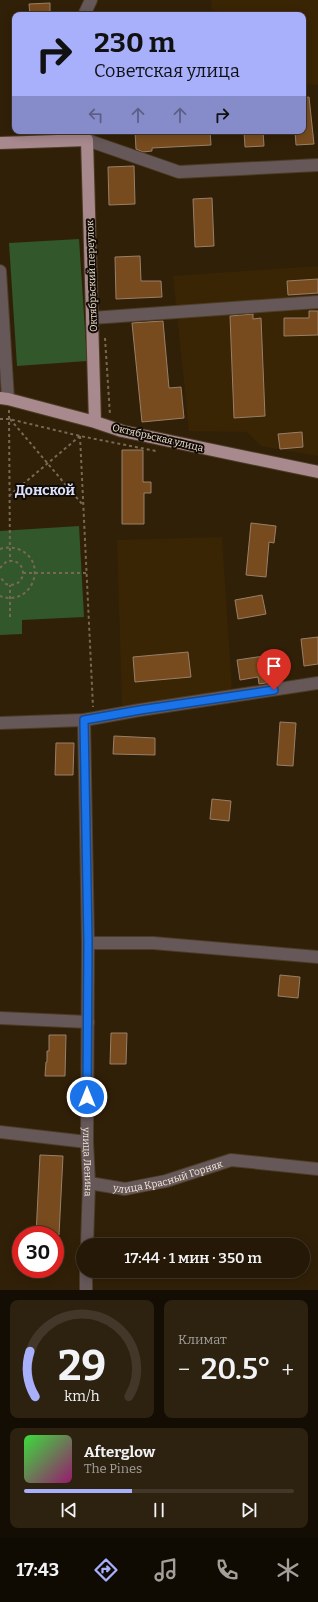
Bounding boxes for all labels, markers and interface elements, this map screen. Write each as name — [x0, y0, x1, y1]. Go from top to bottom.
text: 230 m — [94, 26, 175, 59]
icon: right — [28, 28, 80, 80]
text: Советская улица — [94, 60, 240, 82]
icon: left — [85, 104, 107, 126]
icon: ahead — [127, 104, 149, 126]
icon: ahead — [169, 104, 191, 126]
icon: right — [211, 104, 233, 126]
street label: Октябрьский переулок — [83, 220, 100, 332]
street label: Октябрьская улица — [111, 421, 205, 454]
district label: Донской — [15, 482, 76, 499]
pin — [257, 649, 291, 690]
icon: arrive — [263, 655, 285, 677]
position arrow — [66, 1076, 108, 1118]
street label: улица Ленина — [80, 1126, 94, 1197]
street label: улица Красный Горняк — [111, 1158, 224, 1196]
speed limit sign: 30 — [12, 1226, 64, 1278]
text: 17:44 · 1 мин · 350 m — [124, 1249, 262, 1267]
text: Климат — [178, 1332, 227, 1347]
text: 29 — [58, 1341, 106, 1391]
text: 20.5° — [201, 1351, 271, 1387]
text: − — [178, 1356, 190, 1383]
text: + — [281, 1356, 294, 1383]
text: km/h — [64, 1388, 100, 1405]
text: Afterglow — [84, 1443, 155, 1461]
text: The Pines — [84, 1461, 142, 1476]
icon: previous — [58, 1499, 80, 1521]
icon: pause — [148, 1499, 170, 1521]
icon: next — [238, 1499, 260, 1521]
icon: directions — [92, 1556, 120, 1584]
icon: music — [152, 1556, 180, 1584]
icon: phone — [213, 1556, 241, 1584]
icon: climate — [274, 1556, 302, 1584]
text: 17:43 — [16, 1559, 59, 1581]

